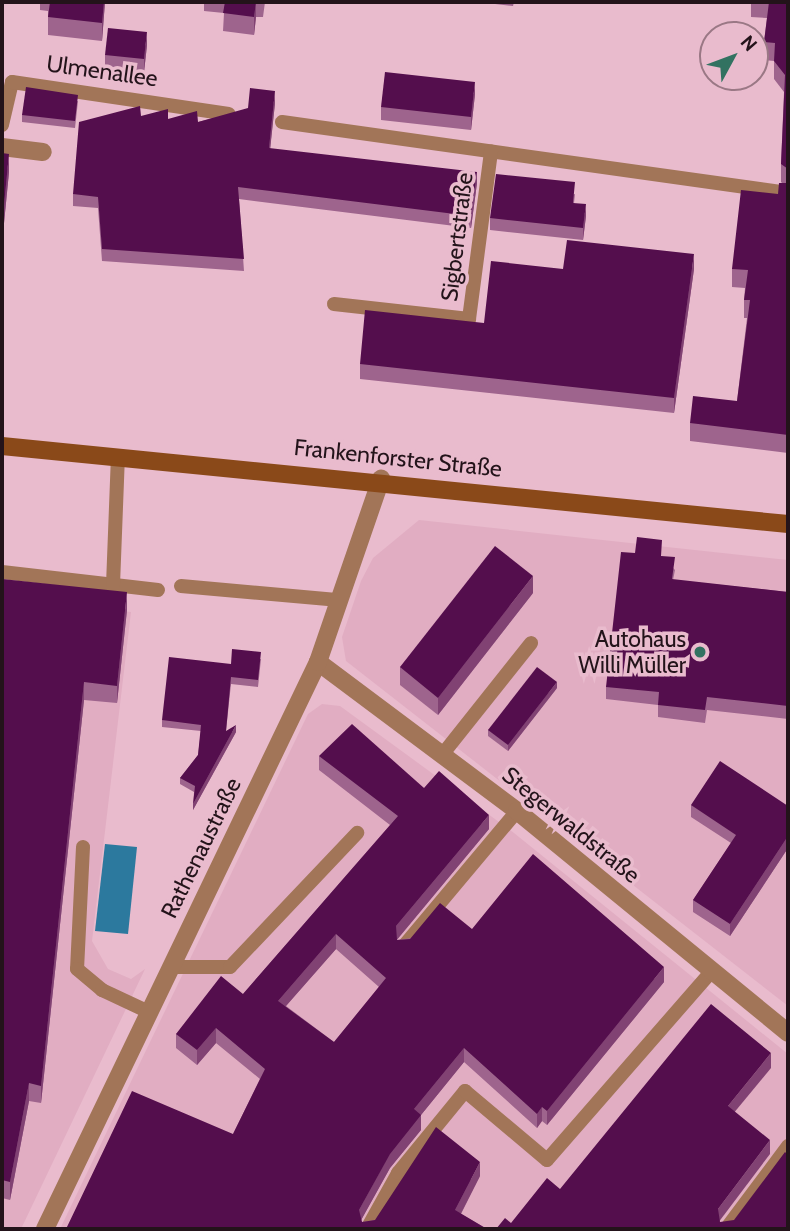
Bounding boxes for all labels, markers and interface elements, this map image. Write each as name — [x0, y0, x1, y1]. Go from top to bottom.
north arrow — [699, 21, 769, 91]
text: N — [736, 31, 762, 56]
street label: Ulmenallee — [45, 50, 159, 92]
street label: Sigbertstraße — [435, 171, 479, 303]
street label: Frankenforster Straße — [293, 433, 503, 483]
place label: Autohaus Willi Müller — [578, 625, 686, 679]
marker: Autohaus Willi Müller — [692, 644, 708, 660]
street label: Stegerwaldstraße — [497, 761, 645, 889]
street label: Rathenaustraße — [155, 773, 247, 923]

